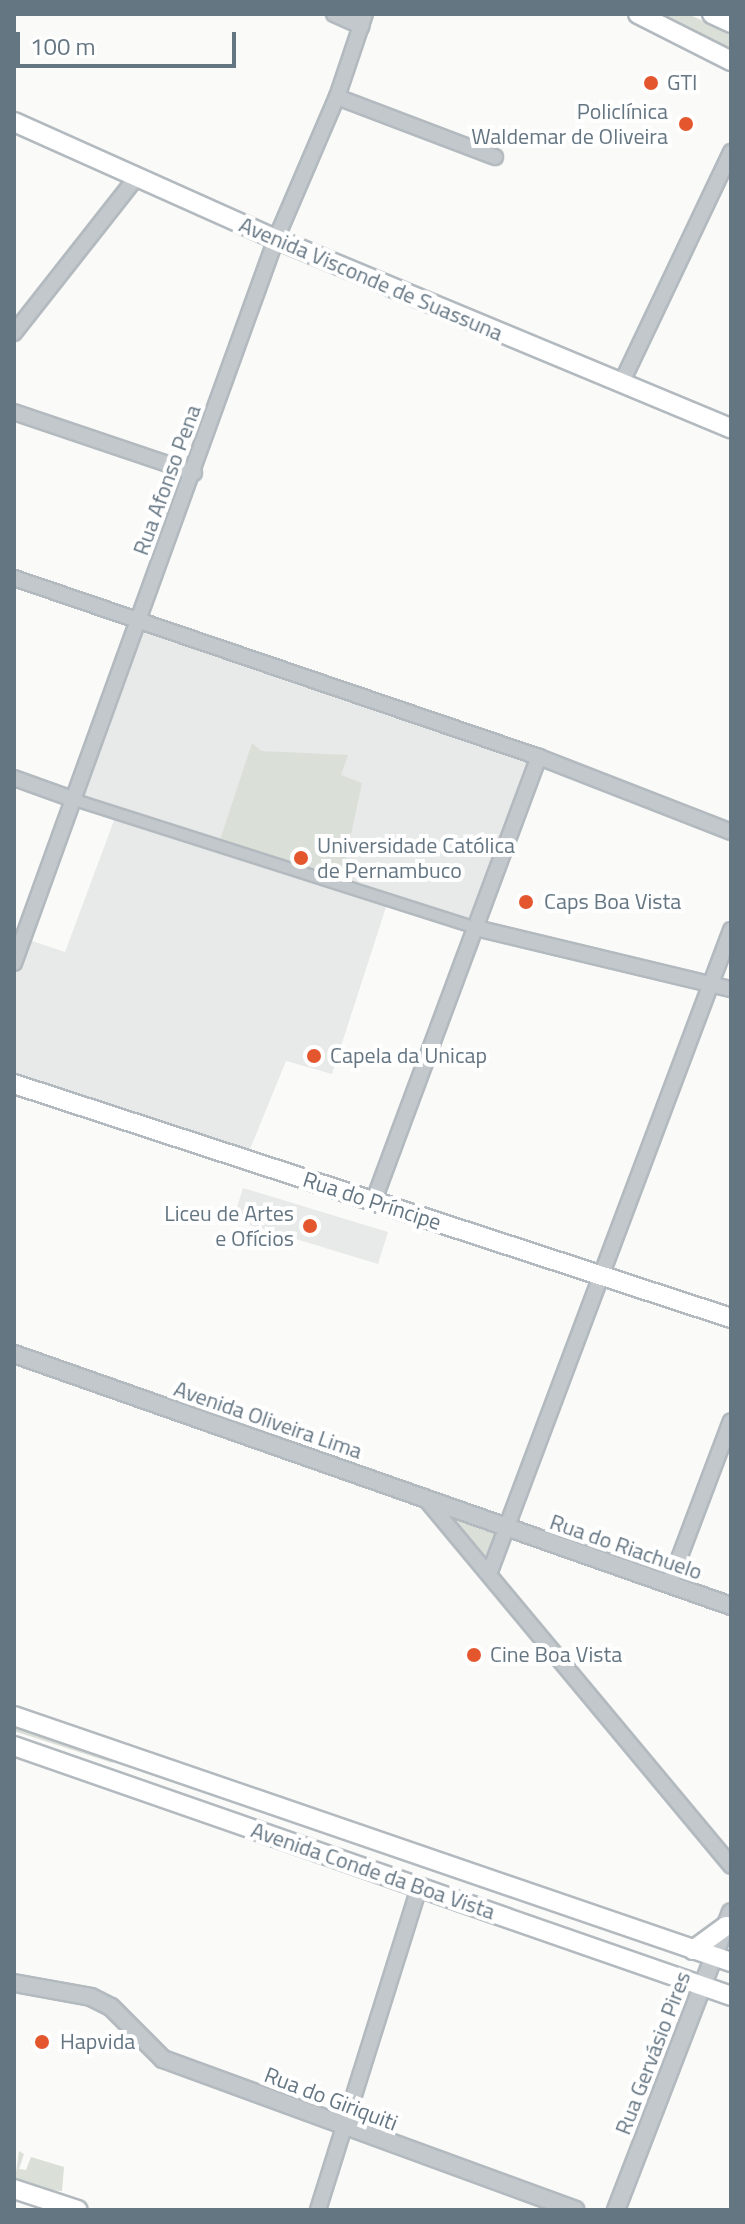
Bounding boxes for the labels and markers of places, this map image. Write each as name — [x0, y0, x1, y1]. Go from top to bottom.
place label: GTI — [667, 70, 698, 96]
marker: GTI — [642, 74, 660, 92]
place label: Policlínica Waldemar de Oliveira — [471, 98, 668, 150]
marker: Policlínica Waldemar de Oliveira — [675, 113, 697, 135]
place label: Universidade Católica de Pernambuco — [317, 832, 515, 884]
marker: Universidade Católica de Pernambuco — [292, 849, 310, 867]
place label: Caps Boa Vista — [544, 889, 681, 915]
marker: Caps Boa Vista — [515, 891, 537, 913]
place label: Capela da Unicap — [330, 1043, 487, 1069]
marker: Capela da Unicap — [305, 1047, 323, 1065]
place label: Liceu de Artes e Ofícios — [164, 1200, 294, 1252]
marker: Liceu de Artes e Ofícios — [301, 1217, 319, 1235]
place label: Cine Boa Vista — [490, 1642, 622, 1668]
marker: Cine Boa Vista — [465, 1646, 483, 1664]
place label: Hapvida — [60, 2029, 135, 2055]
marker: Hapvida — [31, 2031, 53, 2053]

